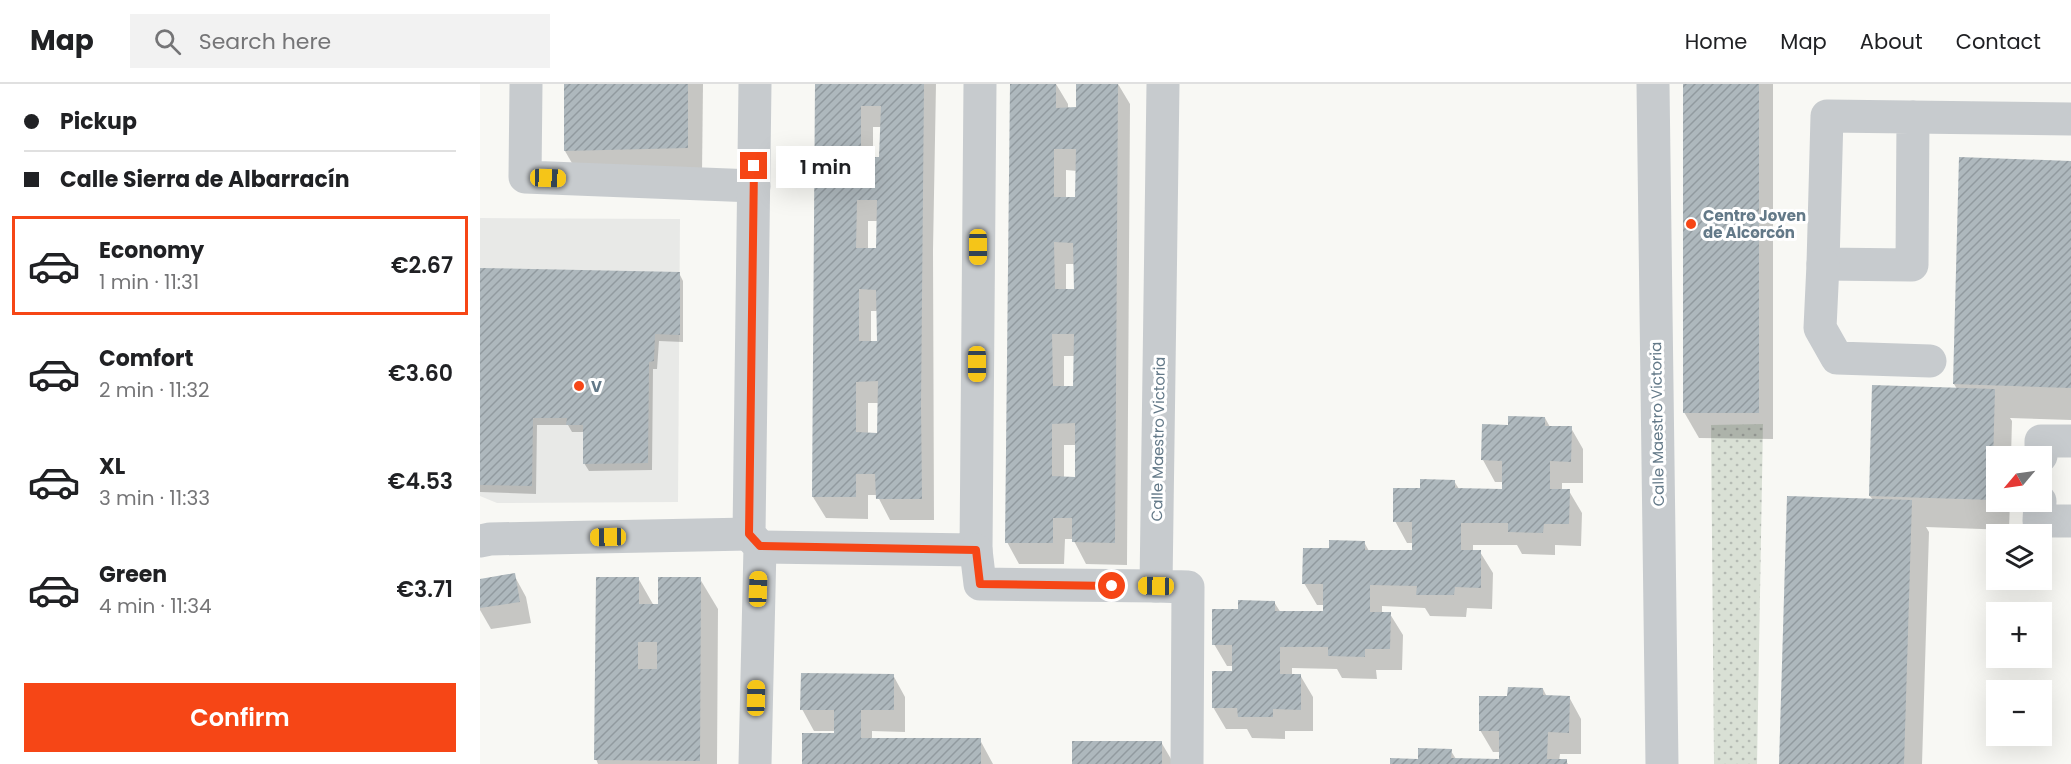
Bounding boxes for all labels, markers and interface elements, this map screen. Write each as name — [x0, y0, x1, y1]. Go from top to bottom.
search box — [130, 14, 550, 68]
text: Map — [30, 21, 94, 60]
icon: search — [151, 25, 184, 58]
text: Search here — [199, 26, 331, 57]
text: Home — [1685, 27, 1747, 56]
text: Map — [1780, 27, 1827, 56]
text: About — [1860, 27, 1923, 56]
text: Contact — [1956, 27, 2041, 56]
text: Pickup — [60, 106, 137, 137]
callout: 1 min — [775, 145, 874, 187]
route end — [740, 152, 767, 179]
text: 1 min — [800, 153, 851, 181]
text: Calle Sierra de Albarracín — [60, 164, 350, 195]
car — [530, 168, 566, 188]
place label: Centro Joven de Alcorcón — [1703, 205, 1806, 243]
marker: Centro Joven de Alcorcón — [1684, 217, 1698, 231]
car — [969, 229, 987, 265]
text: Economy — [99, 235, 204, 266]
icon: car — [27, 239, 81, 293]
text: €2.67 — [391, 250, 453, 281]
text: 1 min · 11:31 — [99, 268, 199, 296]
street label: Calle Maestro Victoria — [1645, 341, 1669, 507]
text: Comfort — [99, 343, 193, 374]
car — [968, 346, 986, 382]
icon: car — [27, 347, 81, 401]
street label: Calle Maestro Victoria — [1146, 356, 1170, 522]
text: €3.60 — [388, 358, 453, 389]
text: 2 min · 11:32 — [99, 376, 209, 404]
place label: V — [591, 376, 602, 397]
marker: V — [572, 379, 586, 393]
north arrow — [1986, 446, 2052, 512]
map controls — [1986, 446, 2052, 746]
text: XL — [99, 451, 125, 482]
icon: car — [27, 455, 81, 509]
text: €4.53 — [388, 466, 453, 497]
text: 3 min · 11:33 — [99, 484, 210, 512]
button: layers — [1986, 524, 2052, 590]
car — [590, 528, 626, 546]
text: Green — [99, 559, 167, 590]
icon: car — [27, 563, 81, 617]
car — [748, 571, 768, 607]
route start — [1098, 572, 1125, 599]
text: €3.71 — [397, 574, 453, 605]
car — [1138, 577, 1174, 595]
text: 4 min · 11:34 — [99, 592, 212, 620]
button: + — [1986, 602, 2052, 668]
car — [747, 680, 765, 716]
button: − — [1986, 680, 2052, 746]
button: Confirm — [24, 683, 456, 752]

